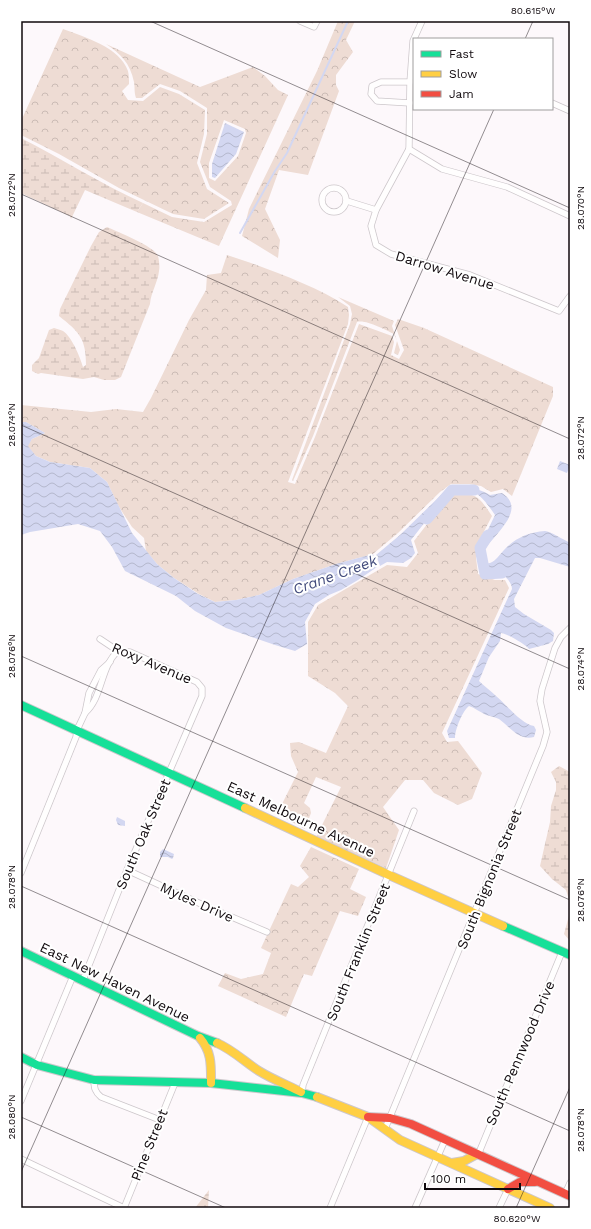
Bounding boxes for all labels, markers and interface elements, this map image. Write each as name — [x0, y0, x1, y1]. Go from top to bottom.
text: 80.615°W — [511, 5, 556, 16]
legend — [413, 38, 553, 110]
text: Fast — [449, 47, 474, 61]
text: Slow — [449, 67, 477, 81]
text: Jam — [449, 87, 474, 101]
text: 28.072°N — [6, 173, 17, 217]
text: 28.070°N — [575, 186, 586, 230]
street label: Darrow Avenue — [394, 247, 496, 293]
text: 28.074°N — [6, 403, 17, 447]
text: 28.072°N — [575, 416, 586, 460]
water label: Crane Creek — [290, 551, 380, 599]
text: 28.076°N — [6, 634, 17, 678]
street label: Roxy Avenue — [110, 639, 194, 687]
text: 28.074°N — [575, 647, 586, 691]
street label: South Oak Street — [113, 776, 174, 892]
street label: East Melbourne Avenue — [225, 778, 377, 860]
street label: South Bignonia Street — [454, 807, 524, 951]
text: 28.078°N — [6, 865, 17, 909]
text: 28.076°N — [575, 878, 586, 922]
street label: Myles Drive — [158, 879, 236, 925]
street label: South Franklin Street — [323, 881, 393, 1023]
street label: East New Haven Avenue — [37, 939, 193, 1025]
street label: South Pennwood Drive — [482, 978, 558, 1128]
text: 28.080°N — [6, 1095, 17, 1139]
street label: Pine Street — [127, 1107, 171, 1183]
text: 28.078°N — [575, 1108, 586, 1152]
scale bar — [425, 1165, 520, 1191]
text: 100 m — [431, 1172, 466, 1186]
text: 80.620°W — [494, 1213, 541, 1224]

